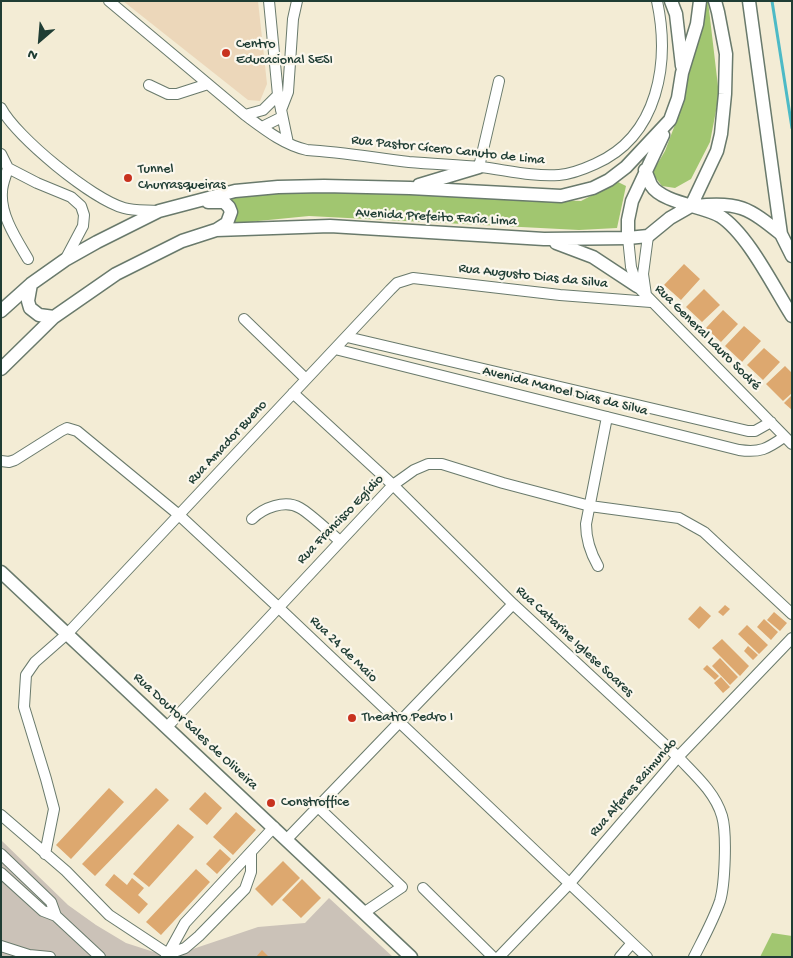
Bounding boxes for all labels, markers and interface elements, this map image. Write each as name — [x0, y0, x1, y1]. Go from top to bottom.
north arrow — [15, 15, 65, 65]
place label: Centro Educacional SESI — [236, 37, 333, 70]
text: N — [25, 44, 41, 63]
marker: Centro Educacional SESI — [220, 47, 232, 59]
street label: Rua Pastor Cícero Canuto de Lima — [350, 132, 546, 170]
place label: Tunnel Churrasqueiras — [138, 162, 226, 194]
marker: Tunnel Churrasqueiras — [122, 172, 134, 184]
street label: Avenida Prefeito Faria Lima — [355, 205, 517, 231]
street label: Rua Augusto Dias da Silva — [458, 261, 608, 293]
street label: Rua General Lauro Sodré — [650, 281, 764, 395]
street label: Avenida Manoel Dias da Silva — [481, 363, 649, 421]
street label: Rua Amador Bueno — [184, 397, 272, 489]
street label: Rua Francisco Egídio — [294, 472, 388, 568]
street label: Rua Catarine Iglese Soares — [512, 583, 636, 701]
street label: Rua 24 de Maio — [305, 613, 381, 687]
street label: Rua Doutor Sales de Oliveira — [129, 670, 261, 794]
place label: Theatro Pedro I — [362, 710, 453, 726]
marker: Theatro Pedro I — [346, 712, 358, 724]
street label: Rua Alferes Raimundo — [587, 735, 681, 841]
place label: Constroffice — [281, 795, 349, 811]
marker: Constroffice — [265, 797, 277, 809]

